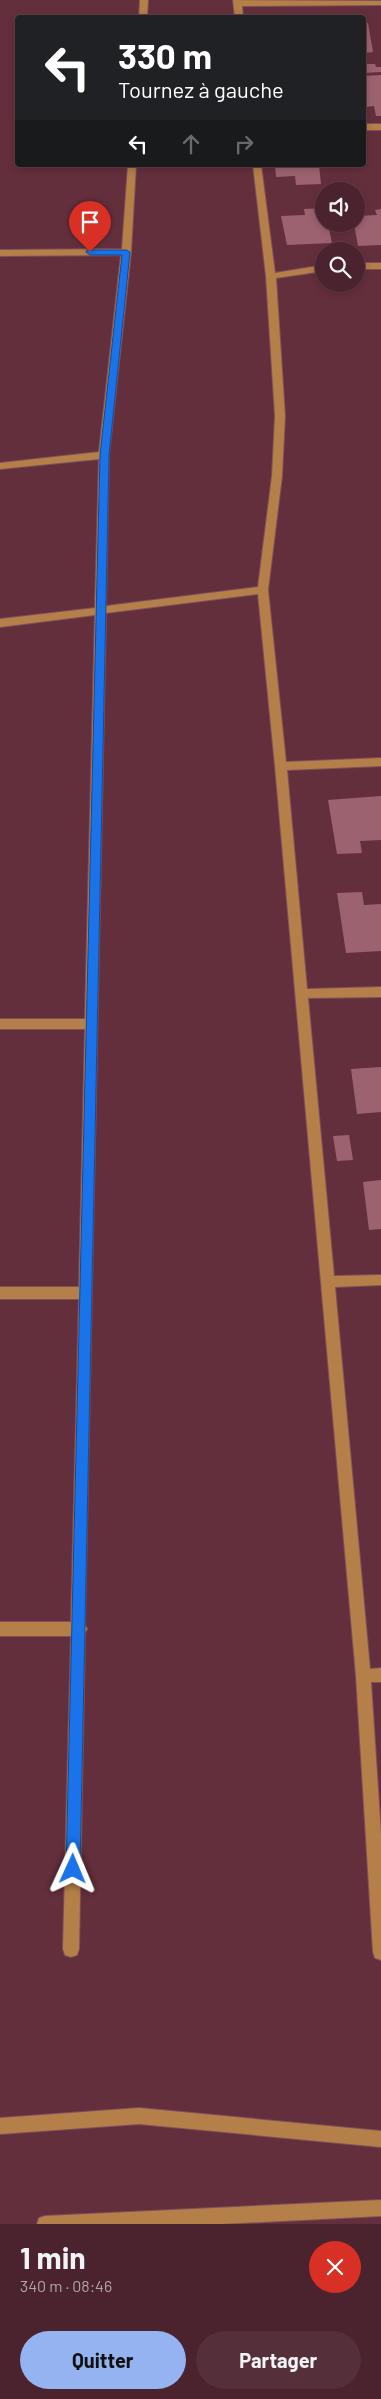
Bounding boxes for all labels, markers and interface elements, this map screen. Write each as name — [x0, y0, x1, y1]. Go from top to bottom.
text: 330 m — [118, 34, 212, 76]
icon: left — [35, 35, 100, 100]
text: Tournez à gauche — [118, 76, 284, 102]
icon: left — [124, 130, 152, 158]
icon: ahead — [177, 130, 205, 158]
icon: right — [230, 130, 258, 158]
map controls — [315, 182, 365, 292]
button: sound — [315, 182, 365, 232]
pin — [69, 201, 111, 252]
icon: arrive — [76, 208, 104, 236]
button: search — [315, 242, 365, 292]
position arrow — [46, 1842, 98, 1894]
text: 1 min — [20, 2239, 86, 2275]
button: close — [309, 2241, 361, 2293]
text: 340 m · 08:46 — [20, 2276, 112, 2295]
button: Quitter — [20, 2331, 186, 2389]
button: Partager — [196, 2331, 361, 2389]

